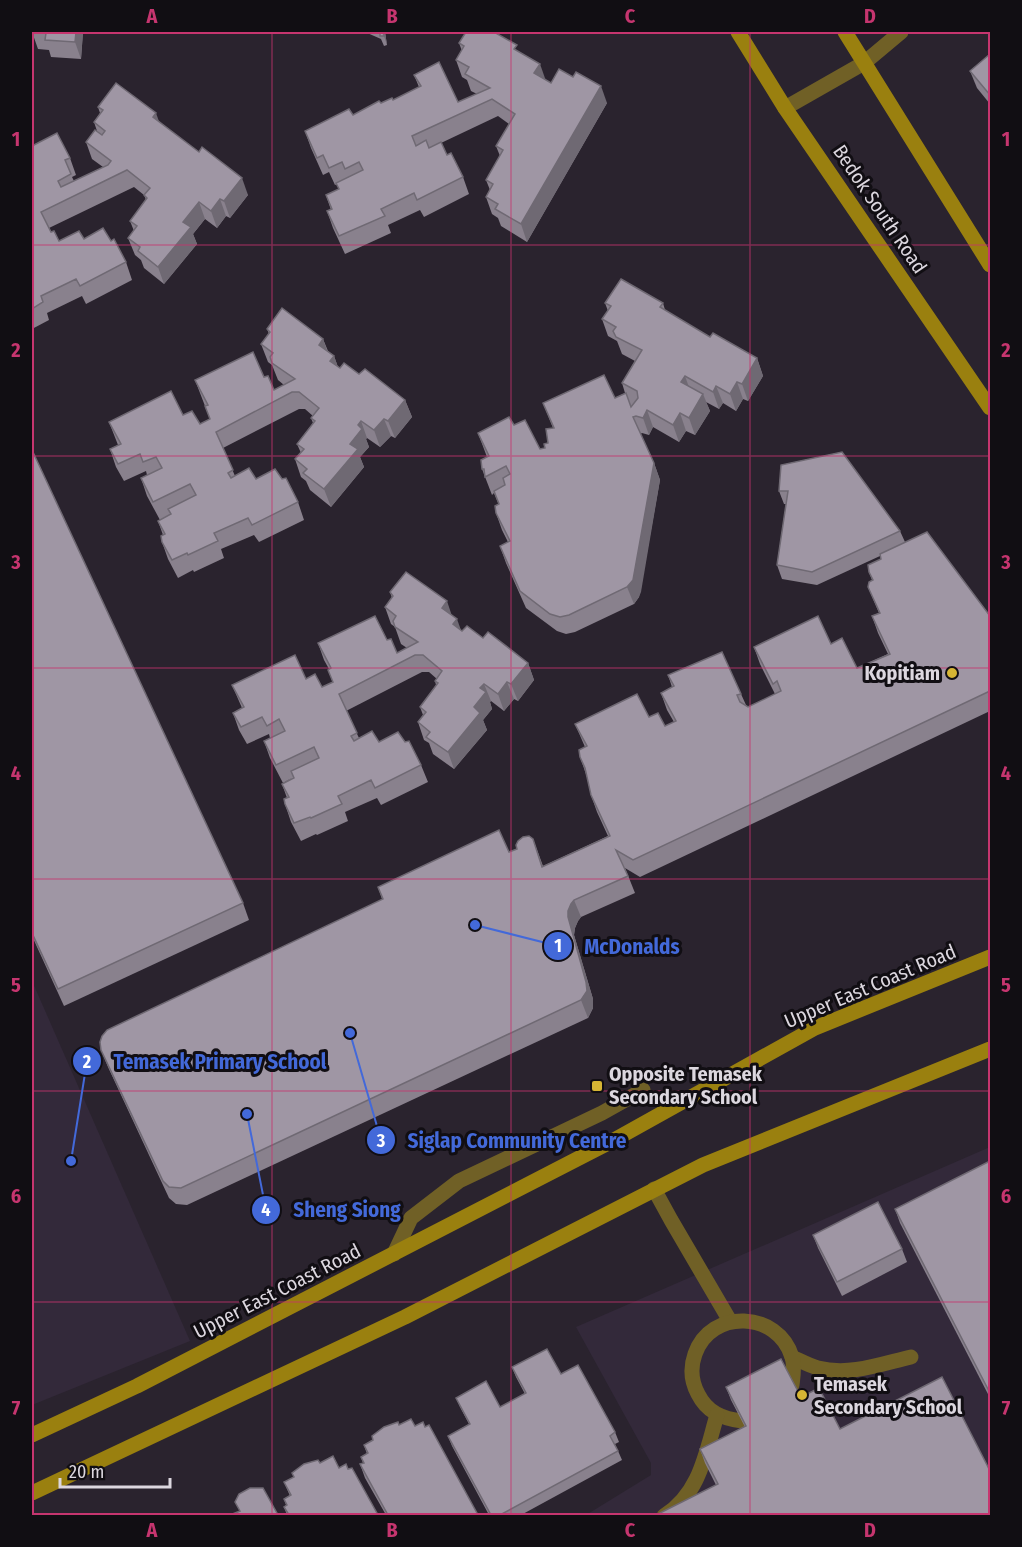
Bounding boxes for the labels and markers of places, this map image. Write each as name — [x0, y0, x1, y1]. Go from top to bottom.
place label: Kopitiam — [865, 661, 940, 685]
marker: Kopitiam — [945, 666, 959, 680]
callout: McDonalds — [543, 927, 692, 966]
callout: Temasek Primary School — [72, 1042, 339, 1081]
place label: Opposite Temasek Secondary School — [609, 1062, 763, 1109]
marker: Opposite Temasek Secondary School — [590, 1079, 604, 1093]
callout: Siglap Community Centre — [366, 1121, 638, 1160]
callout: Sheng Siong — [251, 1191, 412, 1230]
place label: Temasek Secondary School — [814, 1372, 963, 1419]
marker: Temasek Secondary School — [795, 1388, 809, 1402]

